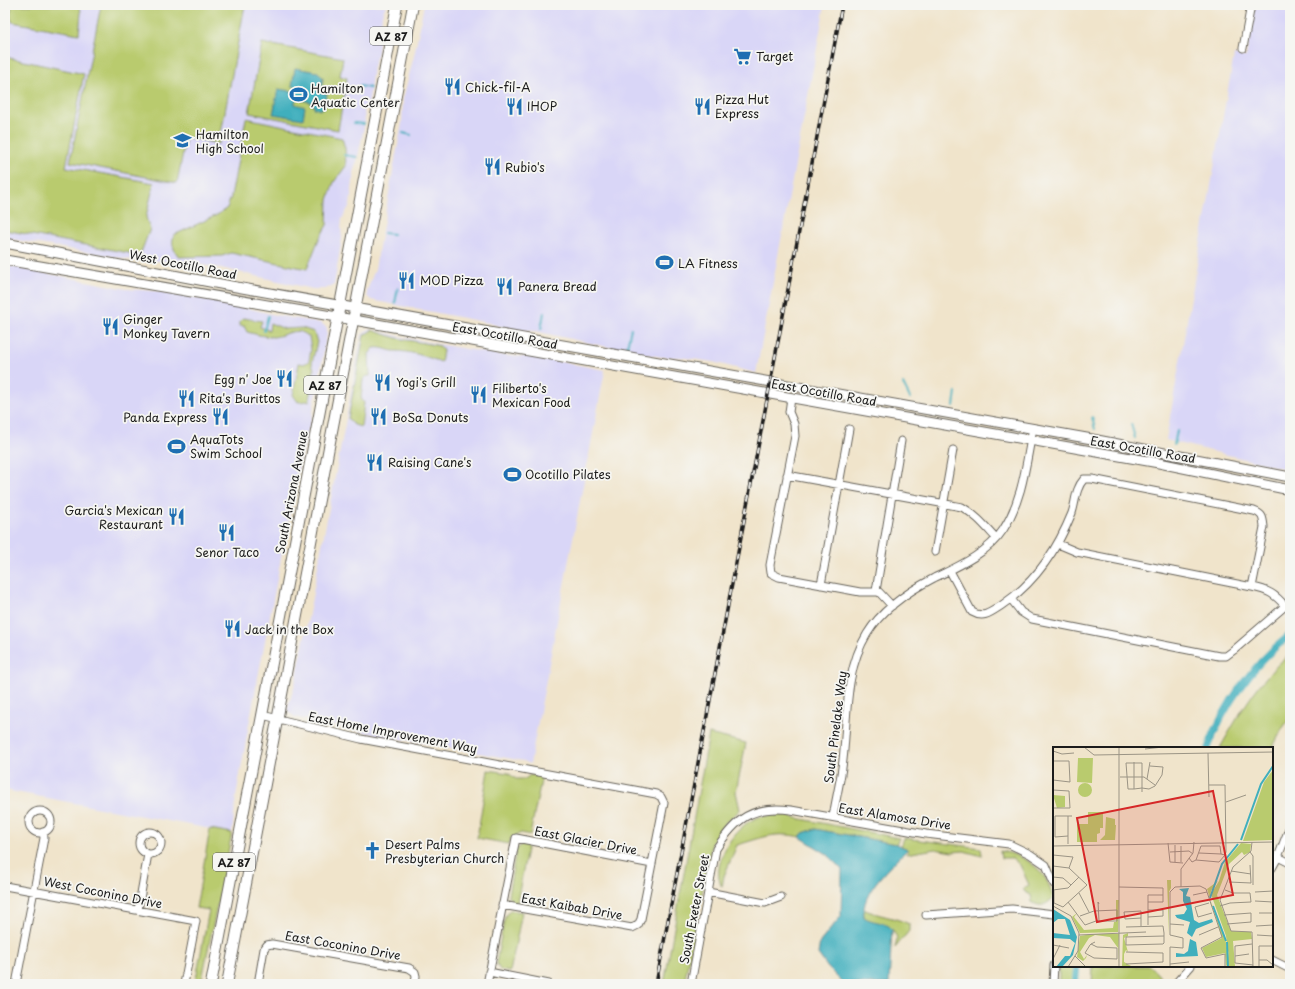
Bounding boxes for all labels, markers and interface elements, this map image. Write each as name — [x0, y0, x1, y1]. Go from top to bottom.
road number: AZ 87 — [370, 27, 412, 45]
supermarket icon: Target — [733, 46, 753, 66]
place label: Target — [756, 47, 793, 65]
restaurant icon: Chick-fil-A — [442, 77, 462, 97]
place label: Chick-fil-A — [465, 78, 530, 96]
place label: Hamilton Aquatic Center — [311, 79, 400, 111]
sports icon: Hamilton Aquatic Center — [288, 85, 308, 105]
place label: Pizza Hut Express — [715, 90, 769, 122]
restaurant icon: IHOP — [504, 96, 524, 116]
restaurant icon: Pizza Hut Express — [692, 96, 712, 116]
place label: IHOP — [527, 97, 557, 115]
place label: Hamilton High School — [196, 125, 264, 157]
school or university icon: Hamilton High School — [173, 131, 193, 151]
restaurant icon: Rubio's — [482, 157, 502, 177]
place label: Rubio's — [505, 158, 545, 176]
street label: West Ocotillo Road — [128, 245, 238, 283]
sports icon: LA Fitness — [655, 253, 675, 273]
place label: LA Fitness — [678, 254, 738, 272]
restaurant icon: MOD Pizza — [397, 270, 417, 290]
place label: MOD Pizza — [420, 271, 484, 289]
restaurant icon: Panera Bread — [495, 276, 515, 296]
place label: Panera Bread — [518, 277, 597, 295]
place label: Ginger Monkey Tavern — [123, 310, 210, 342]
restaurant icon: Ginger Monkey Tavern — [100, 316, 120, 336]
street label: East Ocotillo Road — [451, 317, 559, 353]
restaurant icon: Egg n' Joe — [275, 369, 295, 389]
place label: Egg n' Joe — [214, 370, 272, 388]
restaurant icon: Yogi's Grill — [373, 372, 393, 392]
place label: Yogi's Grill — [396, 373, 456, 391]
street label: East Ocotillo Road — [770, 374, 878, 410]
road number: AZ 87 — [304, 376, 346, 394]
place label: Filiberto's Mexican Food — [492, 379, 571, 411]
restaurant icon: Filiberto's Mexican Food — [469, 385, 489, 405]
restaurant icon: Rita's Burittos — [176, 388, 196, 408]
place label: Rita's Burittos — [199, 389, 281, 407]
restaurant icon: Panda Express — [210, 407, 230, 427]
restaurant icon: BoSa Donuts — [369, 407, 389, 427]
place label: Panda Express — [123, 408, 207, 426]
place label: BoSa Donuts — [392, 408, 469, 426]
street label: South Arizona Avenue — [270, 428, 312, 555]
place label: AquaTots Swim School — [190, 430, 262, 462]
street label: East Ocotillo Road — [1089, 431, 1197, 467]
sports icon: AquaTots Swim School — [167, 436, 187, 456]
restaurant icon: Raising Cane's — [365, 452, 385, 472]
place label: Raising Cane's — [388, 453, 472, 471]
sports icon: Ocotillo Pilates — [502, 464, 522, 484]
place label: Ocotillo Pilates — [525, 465, 611, 483]
place label: Garcia's Mexican Restaurant — [65, 501, 163, 533]
restaurant icon: Garcia's Mexican Restaurant — [166, 507, 186, 527]
restaurant icon: Senor Taco — [217, 523, 237, 543]
place label: Senor Taco — [195, 543, 259, 561]
restaurant icon: Jack in the Box — [222, 619, 242, 639]
place label: Jack in the Box — [245, 620, 334, 638]
street label: South Pinelake Way — [819, 670, 851, 784]
street label: East Home Improvement Way — [307, 707, 479, 757]
inset map — [1053, 747, 1273, 967]
street label: East Alamosa Drive — [837, 798, 953, 834]
street label: East Glacier Drive — [533, 821, 639, 859]
place label: Desert Palms Presbyterian Church — [385, 835, 504, 867]
church icon: Desert Palms Presbyterian Church — [362, 841, 382, 861]
road number: AZ 87 — [213, 853, 255, 871]
street label: South Exeter Street — [675, 853, 713, 965]
street label: West Coconino Drive — [42, 872, 164, 912]
street label: East Kaibab Drive — [520, 888, 624, 924]
street label: East Coconino Drive — [284, 926, 402, 964]

